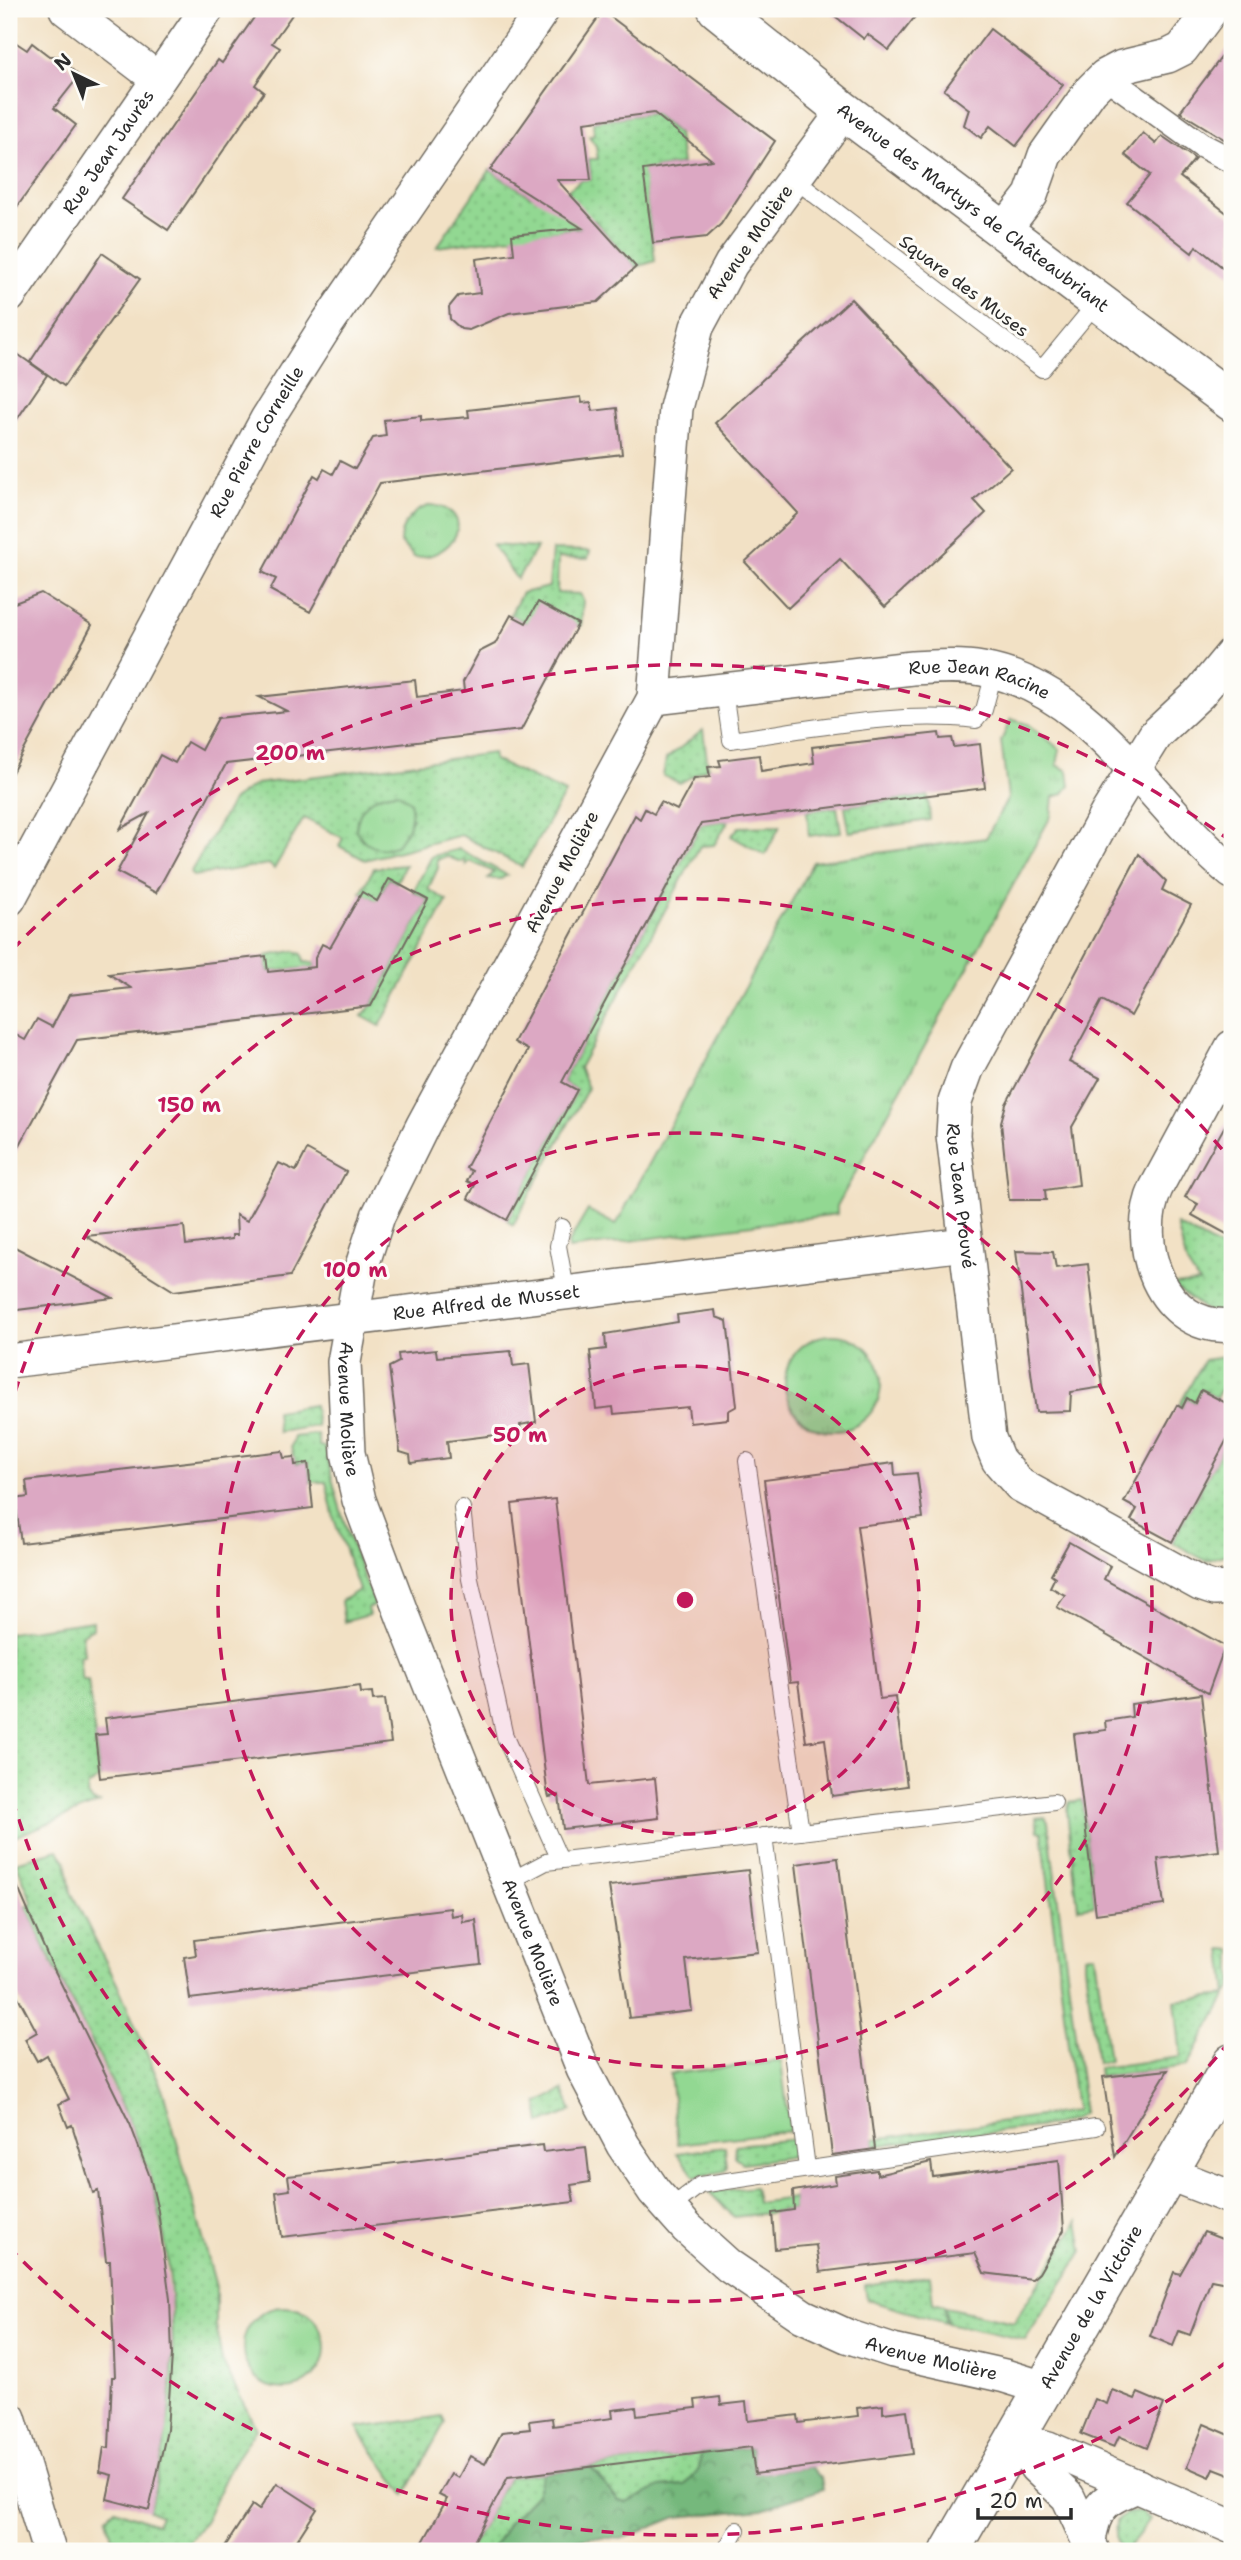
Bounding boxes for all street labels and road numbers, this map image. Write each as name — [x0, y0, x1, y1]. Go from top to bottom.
street label: Rue Jean Jaurès — [57, 85, 160, 219]
street label: Avenue des Martyrs de Châteaubriant — [832, 98, 1114, 318]
street label: Avenue Molière — [701, 180, 799, 304]
street label: Square des Muses — [894, 229, 1034, 343]
street label: Rue Pierre Corneille — [204, 361, 310, 522]
street label: Rue Jean Racine — [908, 655, 1055, 705]
street label: Avenue Molière — [520, 807, 604, 937]
street label: Rue Jean Prouvé — [941, 1123, 981, 1270]
street label: Rue Alfred de Musset — [392, 1279, 581, 1326]
street label: Avenue Molière — [332, 1340, 365, 1479]
street label: Avenue Molière — [496, 1875, 569, 2010]
street label: Avenue de la Victoire — [1034, 2220, 1148, 2393]
street label: Avenue Molière — [862, 2331, 1000, 2386]

